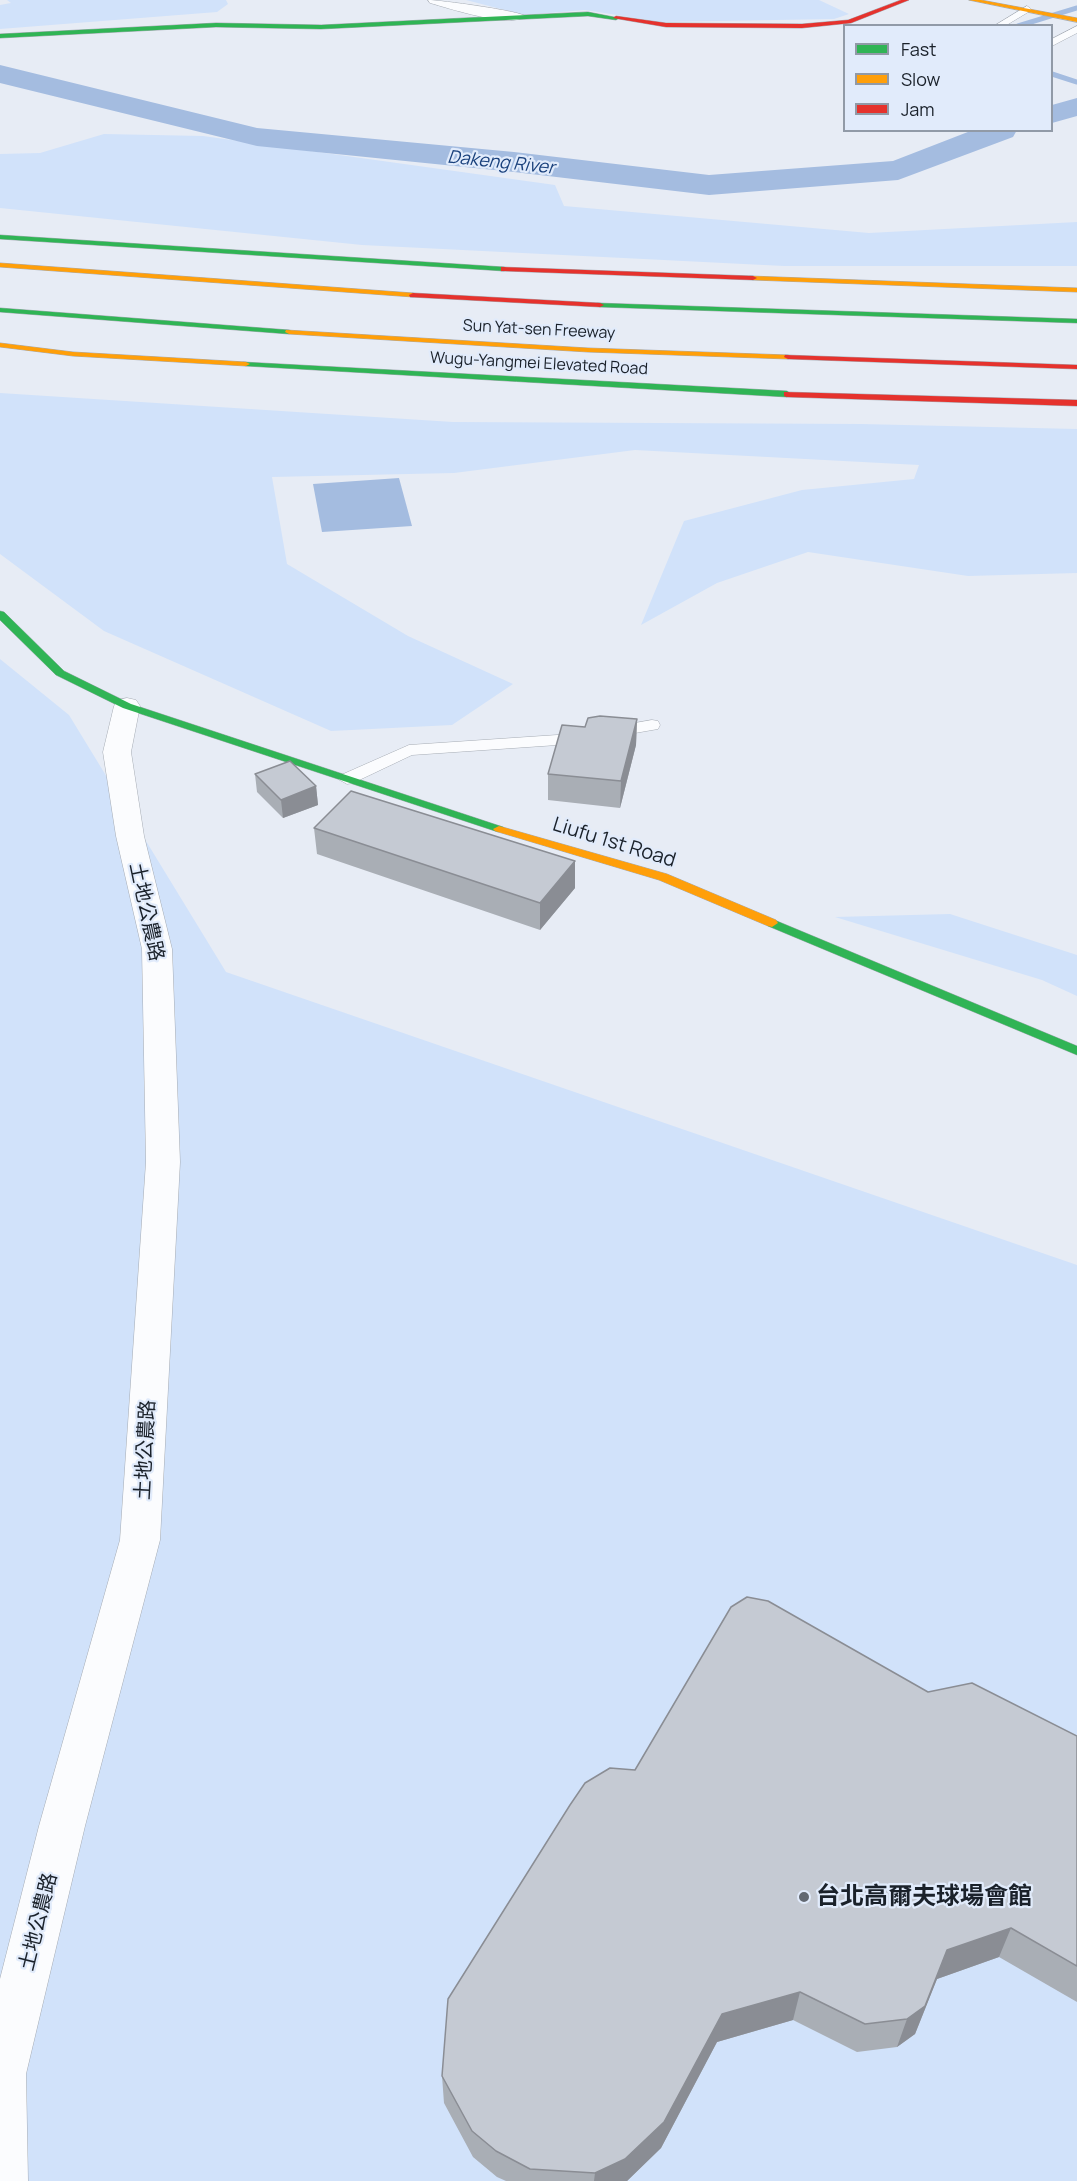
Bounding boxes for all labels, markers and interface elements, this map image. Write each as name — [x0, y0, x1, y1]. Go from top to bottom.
legend — [843, 24, 1053, 132]
text: Fast — [901, 37, 936, 61]
text: Slow — [901, 67, 940, 91]
text: Jam — [901, 97, 935, 121]
water label: Dakeng River — [446, 147, 556, 179]
street label: Sun Yat-sen Freeway — [462, 316, 616, 344]
street label: Wugu-Yangmei Elevated Road — [430, 349, 648, 379]
street label: Liufu 1st Road — [550, 813, 678, 873]
street label: 土地公農路 — [124, 861, 168, 963]
street label: 土地公農路 — [131, 1399, 161, 1501]
street label: 土地公農路 — [15, 1871, 63, 1973]
place label: 台北高爾夫球場會館 — [816, 1883, 1032, 1911]
marker: 台北高爾夫球場會館 — [797, 1890, 811, 1904]

